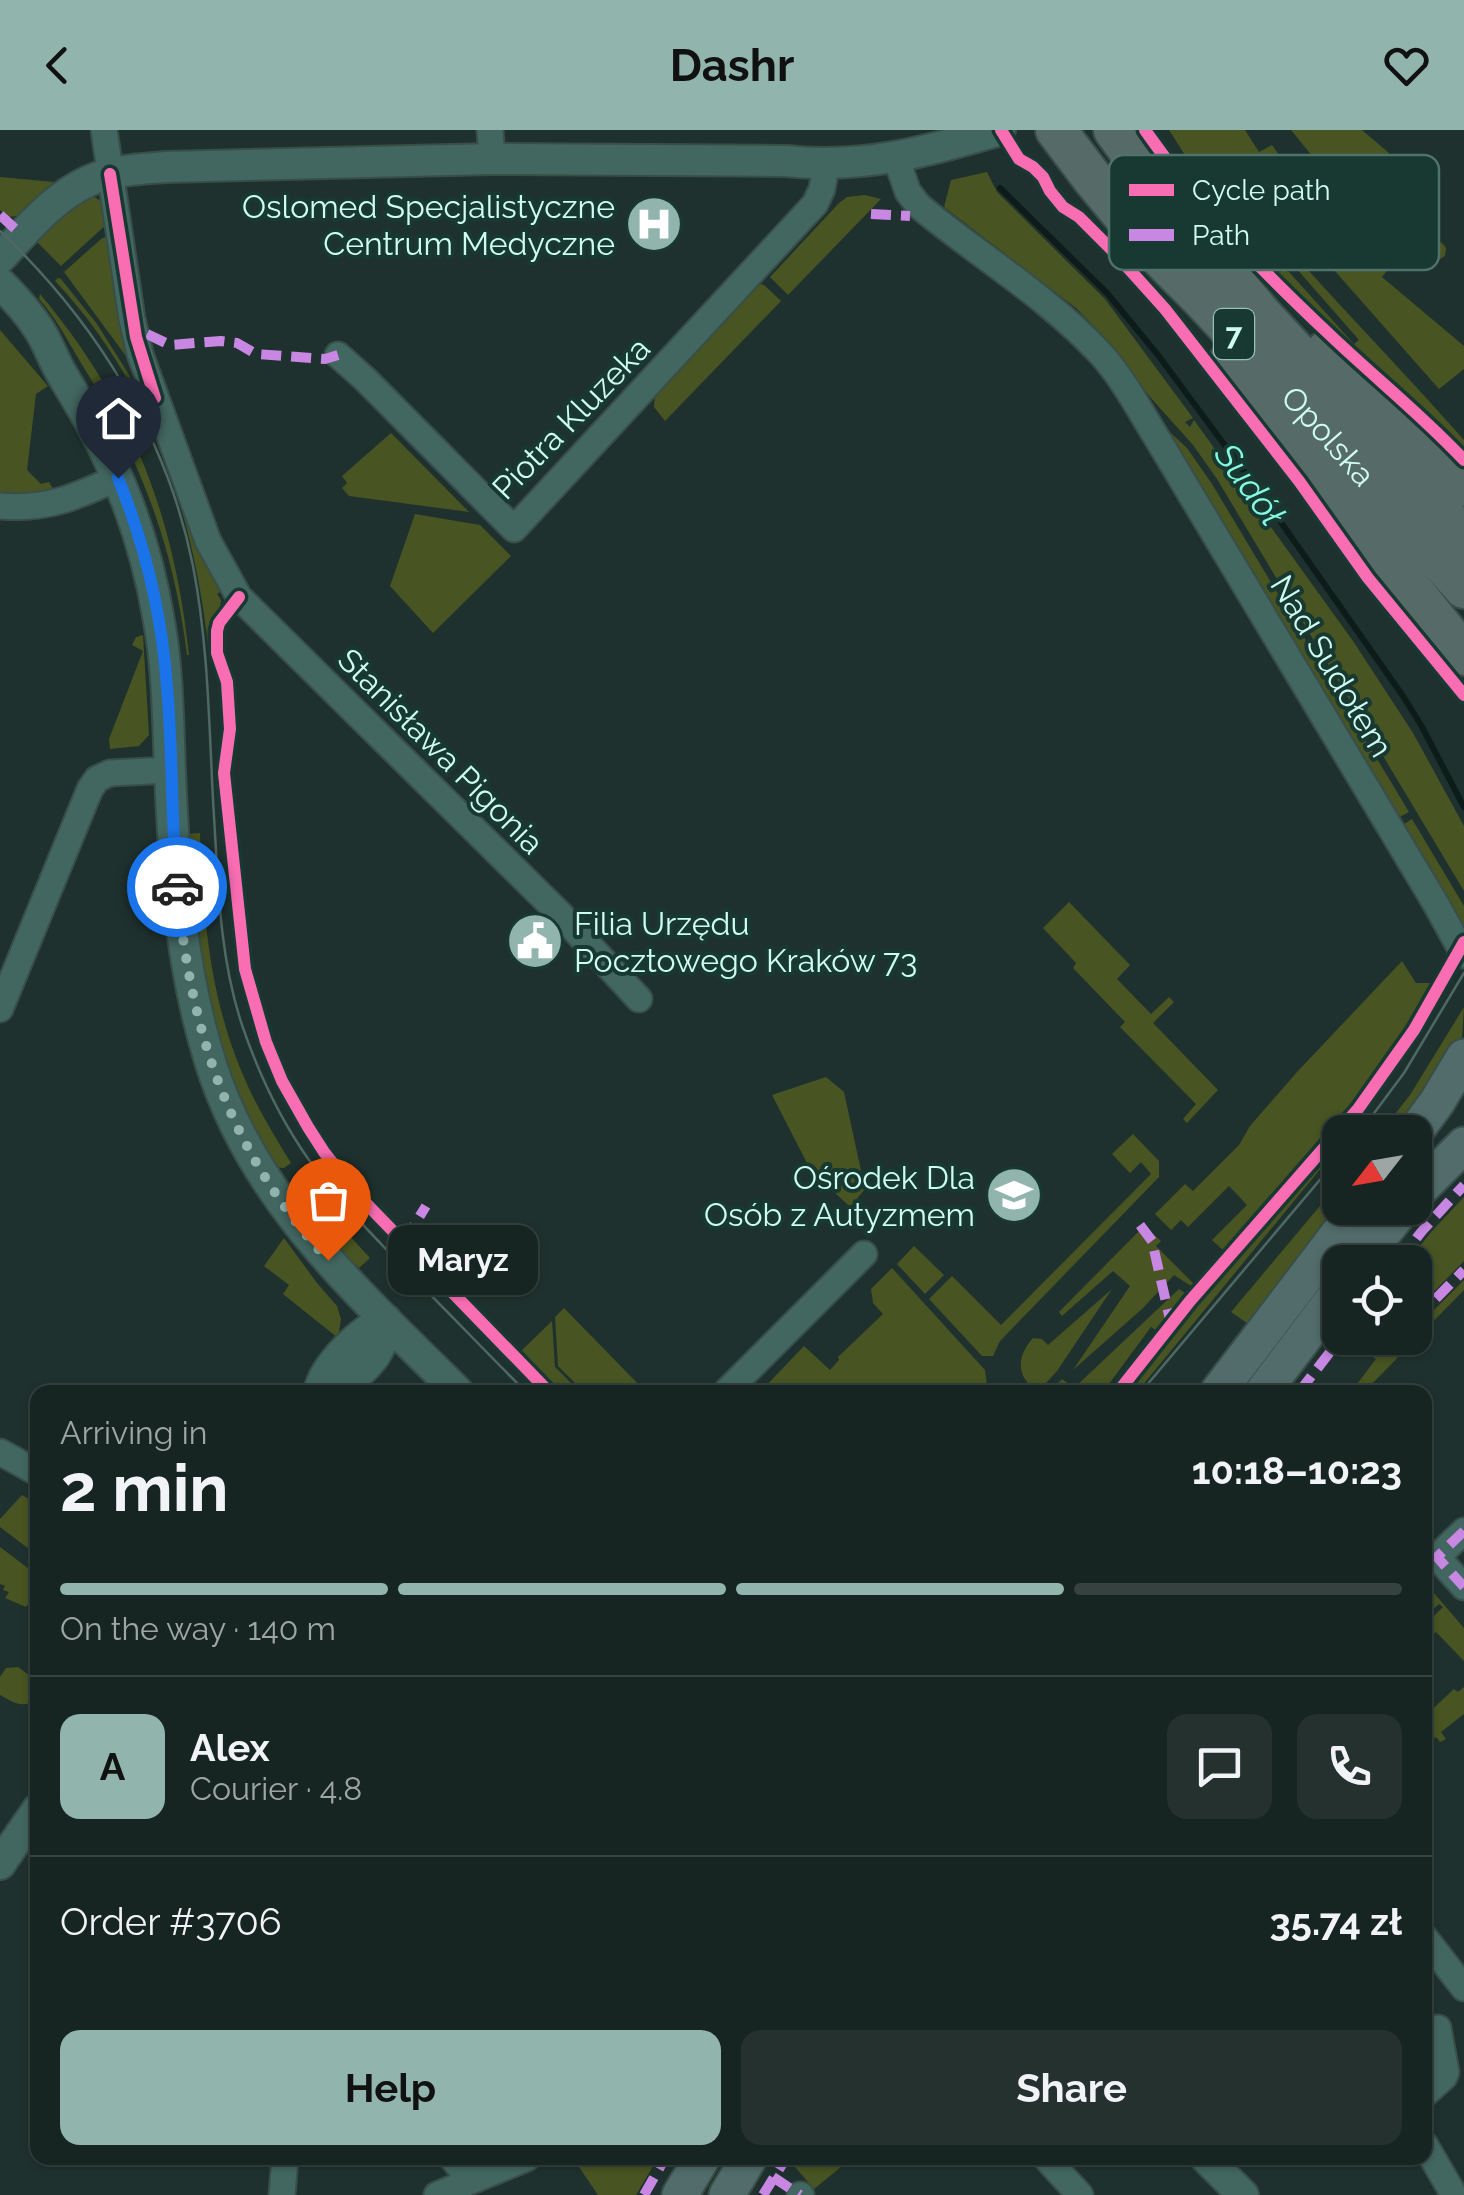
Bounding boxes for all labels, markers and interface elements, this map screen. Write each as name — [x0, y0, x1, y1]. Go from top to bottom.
icon: back — [30, 38, 85, 93]
icon: heart — [1379, 38, 1434, 93]
text: Dashr — [670, 39, 794, 92]
legend — [1109, 155, 1439, 270]
text: Cycle path — [1192, 174, 1331, 207]
place label: Oslomed Specjalistyczne Centrum Medyczne — [242, 188, 615, 262]
hospital icon: Oslomed Specjalistyczne Centrum Medyczne — [624, 194, 684, 254]
text: Path — [1192, 219, 1250, 252]
road number: 7 — [1214, 309, 1254, 359]
street label: Piotra Kluzeka — [485, 330, 657, 506]
pin — [76, 376, 161, 479]
street label: Opolska — [1274, 378, 1383, 493]
icon: home — [91, 391, 146, 446]
water label: Sudół — [1206, 434, 1294, 534]
street label: Nad Sudołem — [1263, 569, 1401, 763]
street label: Stanisława Pigonia — [331, 641, 551, 861]
courier — [127, 837, 227, 937]
icon: car — [150, 860, 205, 915]
place label: Filia Urzędu Pocztowego Kraków 73 — [574, 905, 917, 979]
public building icon: Filia Urzędu Pocztowego Kraków 73 — [505, 911, 565, 971]
north arrow — [1322, 1115, 1432, 1225]
map controls — [1322, 1115, 1432, 1355]
pin — [286, 1158, 371, 1261]
place label: Ośrodek Dla Osób z Autyzmem — [704, 1159, 975, 1233]
school or university icon: Ośrodek Dla Osób z Autyzmem — [984, 1165, 1044, 1225]
icon: bag — [301, 1173, 356, 1228]
callout: Maryz — [388, 1225, 538, 1295]
text: Maryz — [417, 1241, 509, 1278]
button: locate — [1322, 1245, 1432, 1355]
text: Arriving in — [60, 1414, 207, 1451]
text: 10:18–10:23 — [1192, 1448, 1402, 1493]
text: 2 min — [60, 1450, 229, 1526]
text: On the way · 140 m — [60, 1610, 336, 1647]
button: chat — [1167, 1714, 1272, 1819]
button: phone — [1297, 1714, 1402, 1819]
text: Alex — [190, 1725, 270, 1770]
text: A — [100, 1744, 125, 1789]
text: Courier · 4.8 — [190, 1770, 362, 1807]
text: Order #3706 — [60, 1899, 282, 1944]
text: 35.74 zł — [1269, 1899, 1402, 1944]
button: Help — [60, 2030, 721, 2145]
button: Share — [741, 2030, 1402, 2145]

